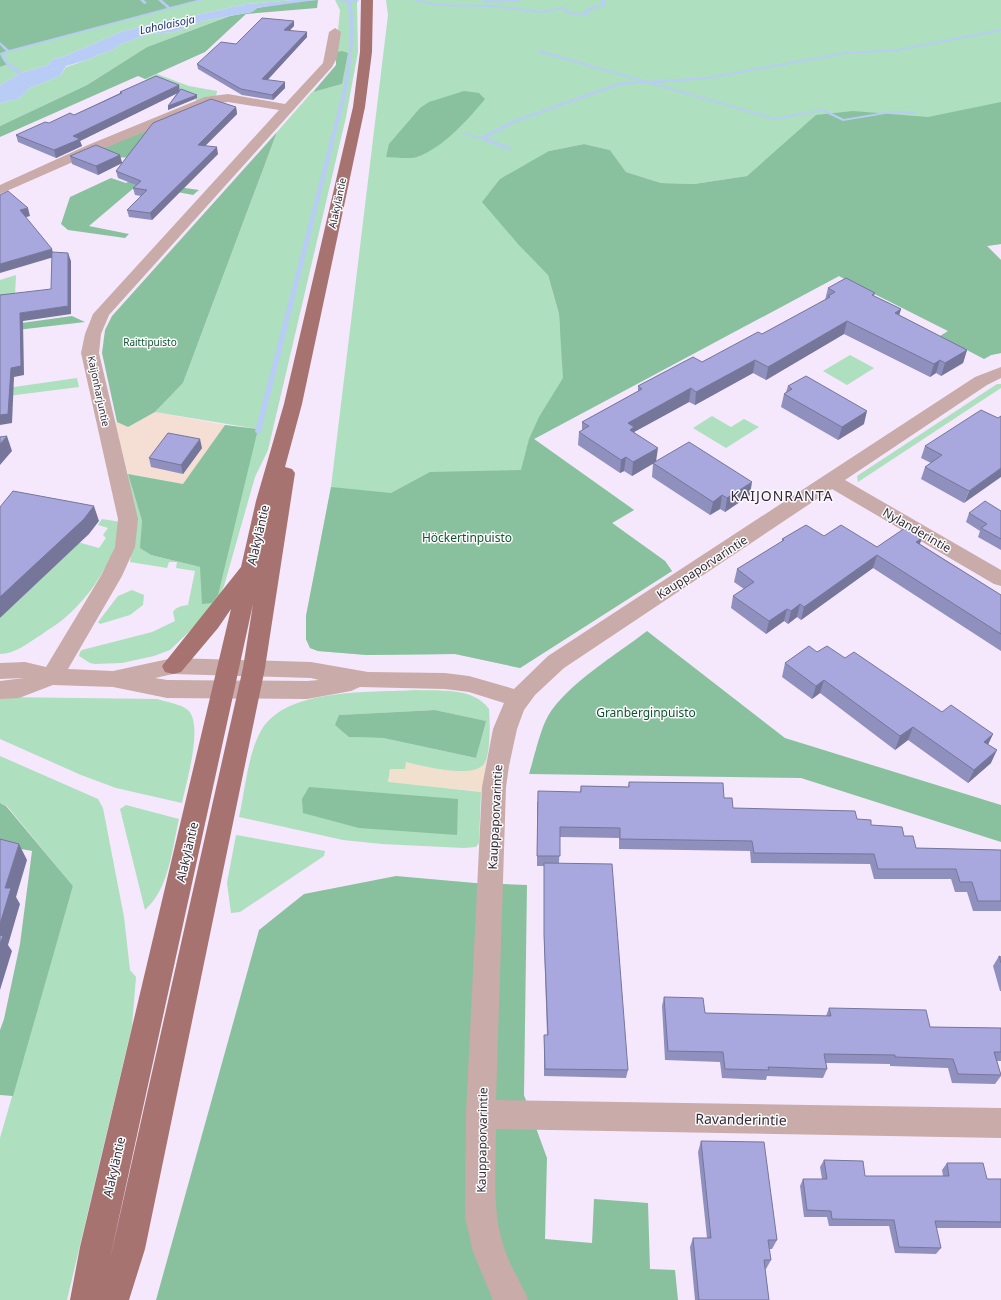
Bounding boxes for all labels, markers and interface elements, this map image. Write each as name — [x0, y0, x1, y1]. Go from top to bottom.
water label: Laholaisoja — [138, 11, 197, 37]
street label: Alakyläntie — [325, 176, 349, 230]
park label: Raittipuisto — [123, 335, 177, 349]
street label: Kaijonharjuntie — [85, 354, 113, 428]
district label: KAIJONRANTA — [731, 486, 833, 505]
street label: Alakyläntie — [243, 503, 273, 567]
street label: Nylanderintie — [880, 504, 954, 557]
park label: Höckertinpuisto — [422, 529, 512, 546]
street label: Kauppaporvarintie — [653, 531, 751, 603]
park label: Granberginpuisto — [596, 704, 696, 721]
street label: Kauppaporvarintie — [484, 764, 506, 870]
street label: Alakyläntie — [172, 820, 202, 884]
street label: Kauppaporvarintie — [473, 1087, 491, 1193]
street label: Ravanderintie — [695, 1109, 787, 1129]
street label: Alakyläntie — [99, 1135, 129, 1199]

